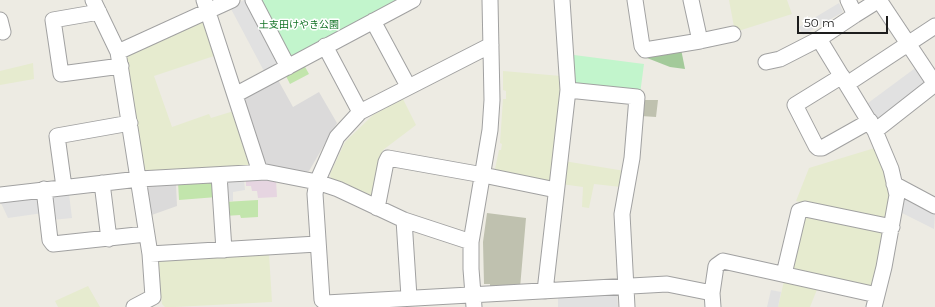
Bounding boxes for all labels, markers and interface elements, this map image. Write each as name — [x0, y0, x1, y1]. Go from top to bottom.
scale bar — [799, 8, 890, 34]
text: 50 m — [804, 15, 835, 30]
park label: 土支田けやき公園 — [259, 19, 339, 31]

